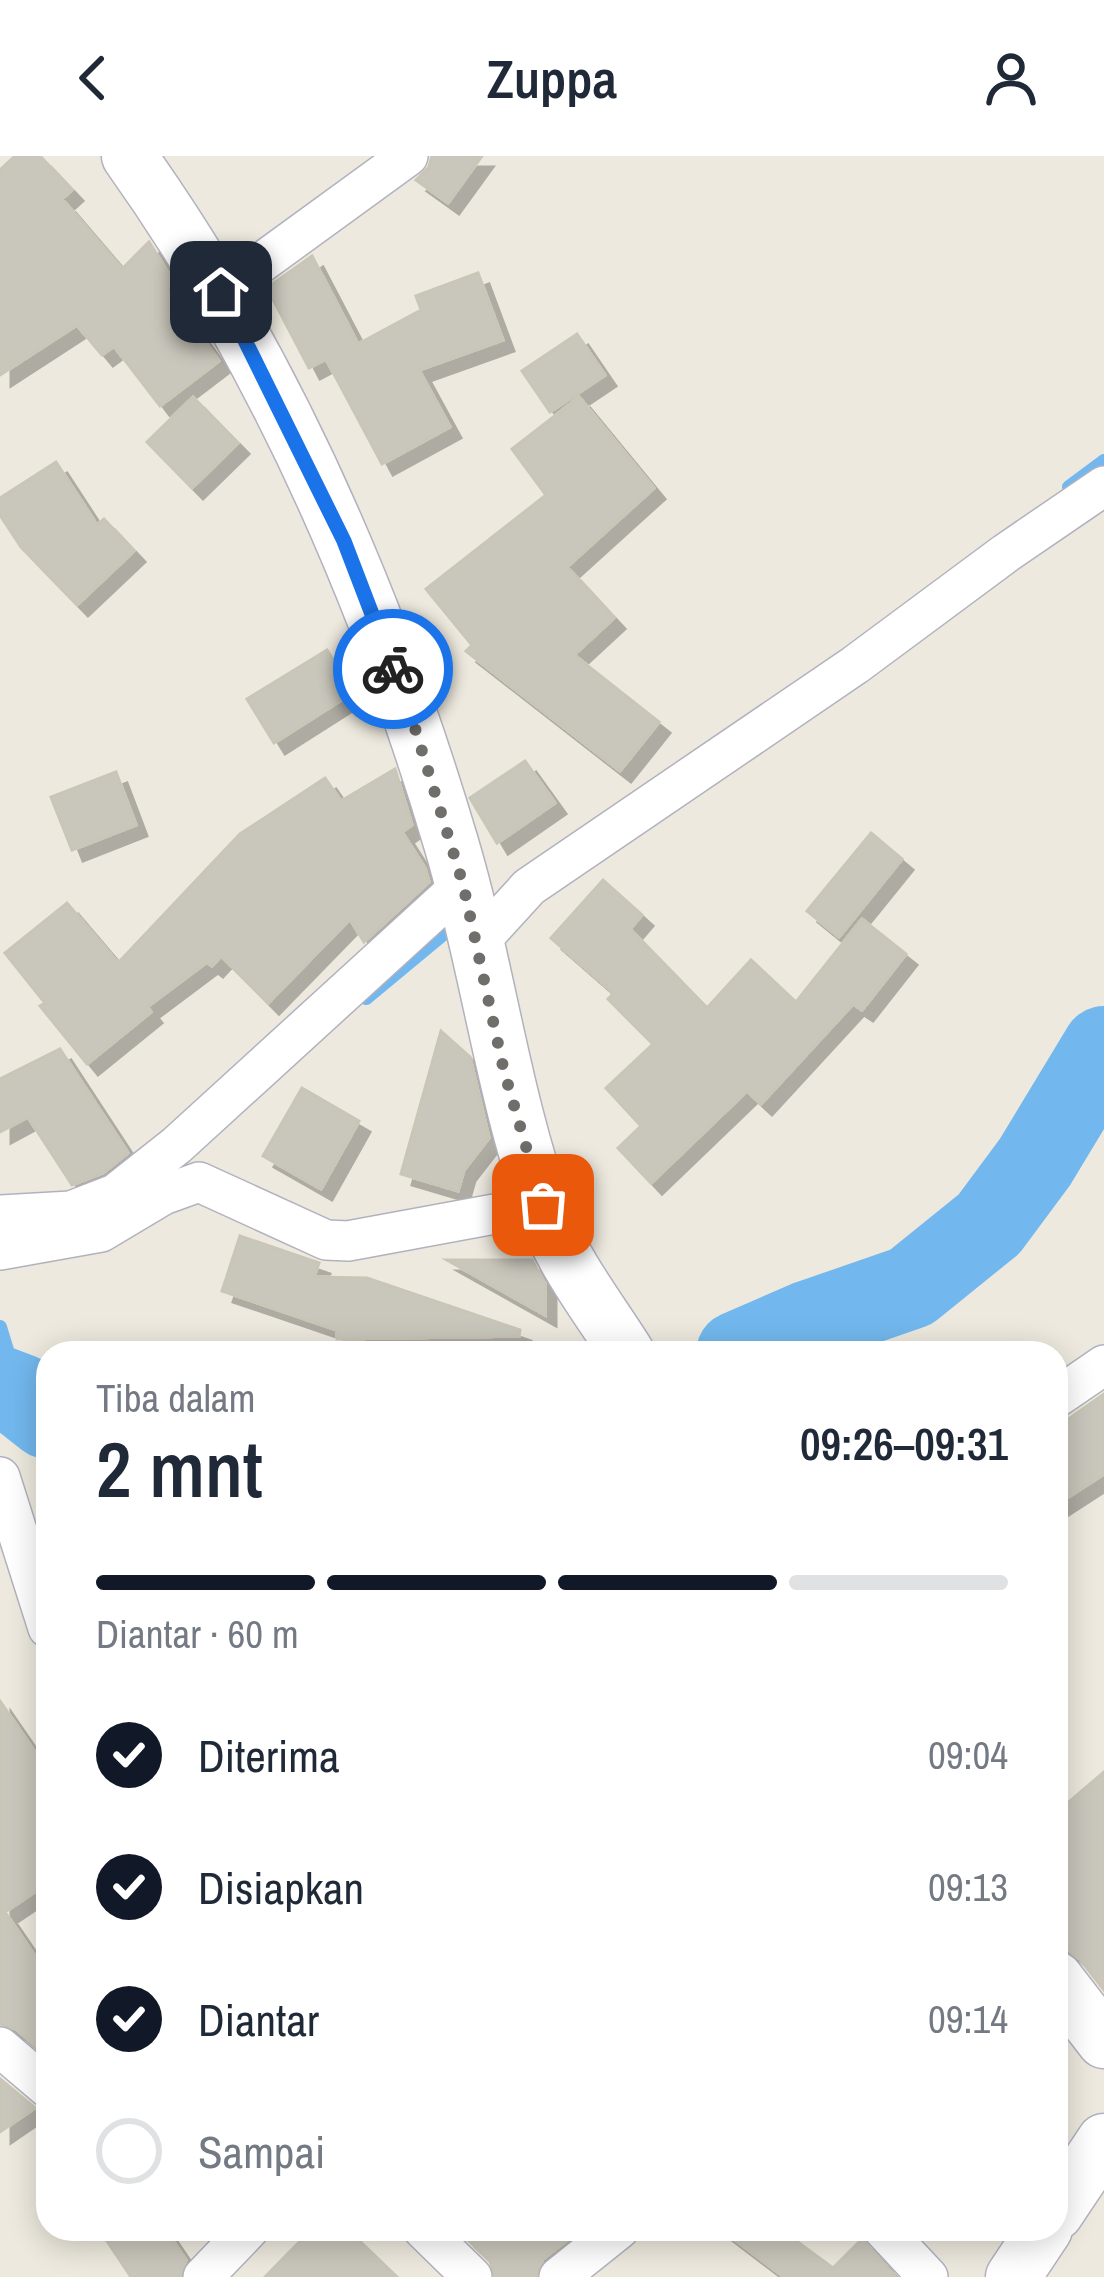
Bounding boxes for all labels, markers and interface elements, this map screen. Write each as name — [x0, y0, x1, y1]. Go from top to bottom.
text: Zuppa — [487, 42, 617, 115]
icon: back — [60, 45, 126, 111]
icon: person — [978, 45, 1044, 111]
pin — [170, 241, 272, 343]
icon: home — [188, 259, 254, 325]
courier — [333, 609, 453, 729]
icon: bike — [360, 636, 426, 702]
pin — [492, 1154, 594, 1256]
icon: bag — [510, 1172, 576, 1238]
text: Tiba dalam — [96, 1372, 255, 1424]
text: 09:26–09:31 — [800, 1413, 1008, 1474]
text: 2 mnt — [96, 1416, 263, 1521]
text: Diantar · 60 m — [96, 1608, 299, 1660]
icon: check — [96, 1722, 162, 1788]
text: Diterima — [198, 1725, 339, 1786]
text: 09:04 — [928, 1729, 1008, 1781]
icon: check — [96, 1854, 162, 1920]
text: Disiapkan — [198, 1857, 364, 1918]
text: 09:13 — [928, 1861, 1008, 1913]
icon: check — [96, 1986, 162, 2052]
text: Diantar — [198, 1989, 319, 2050]
text: 09:14 — [928, 1993, 1008, 2045]
text: Sampai — [198, 2121, 325, 2182]

